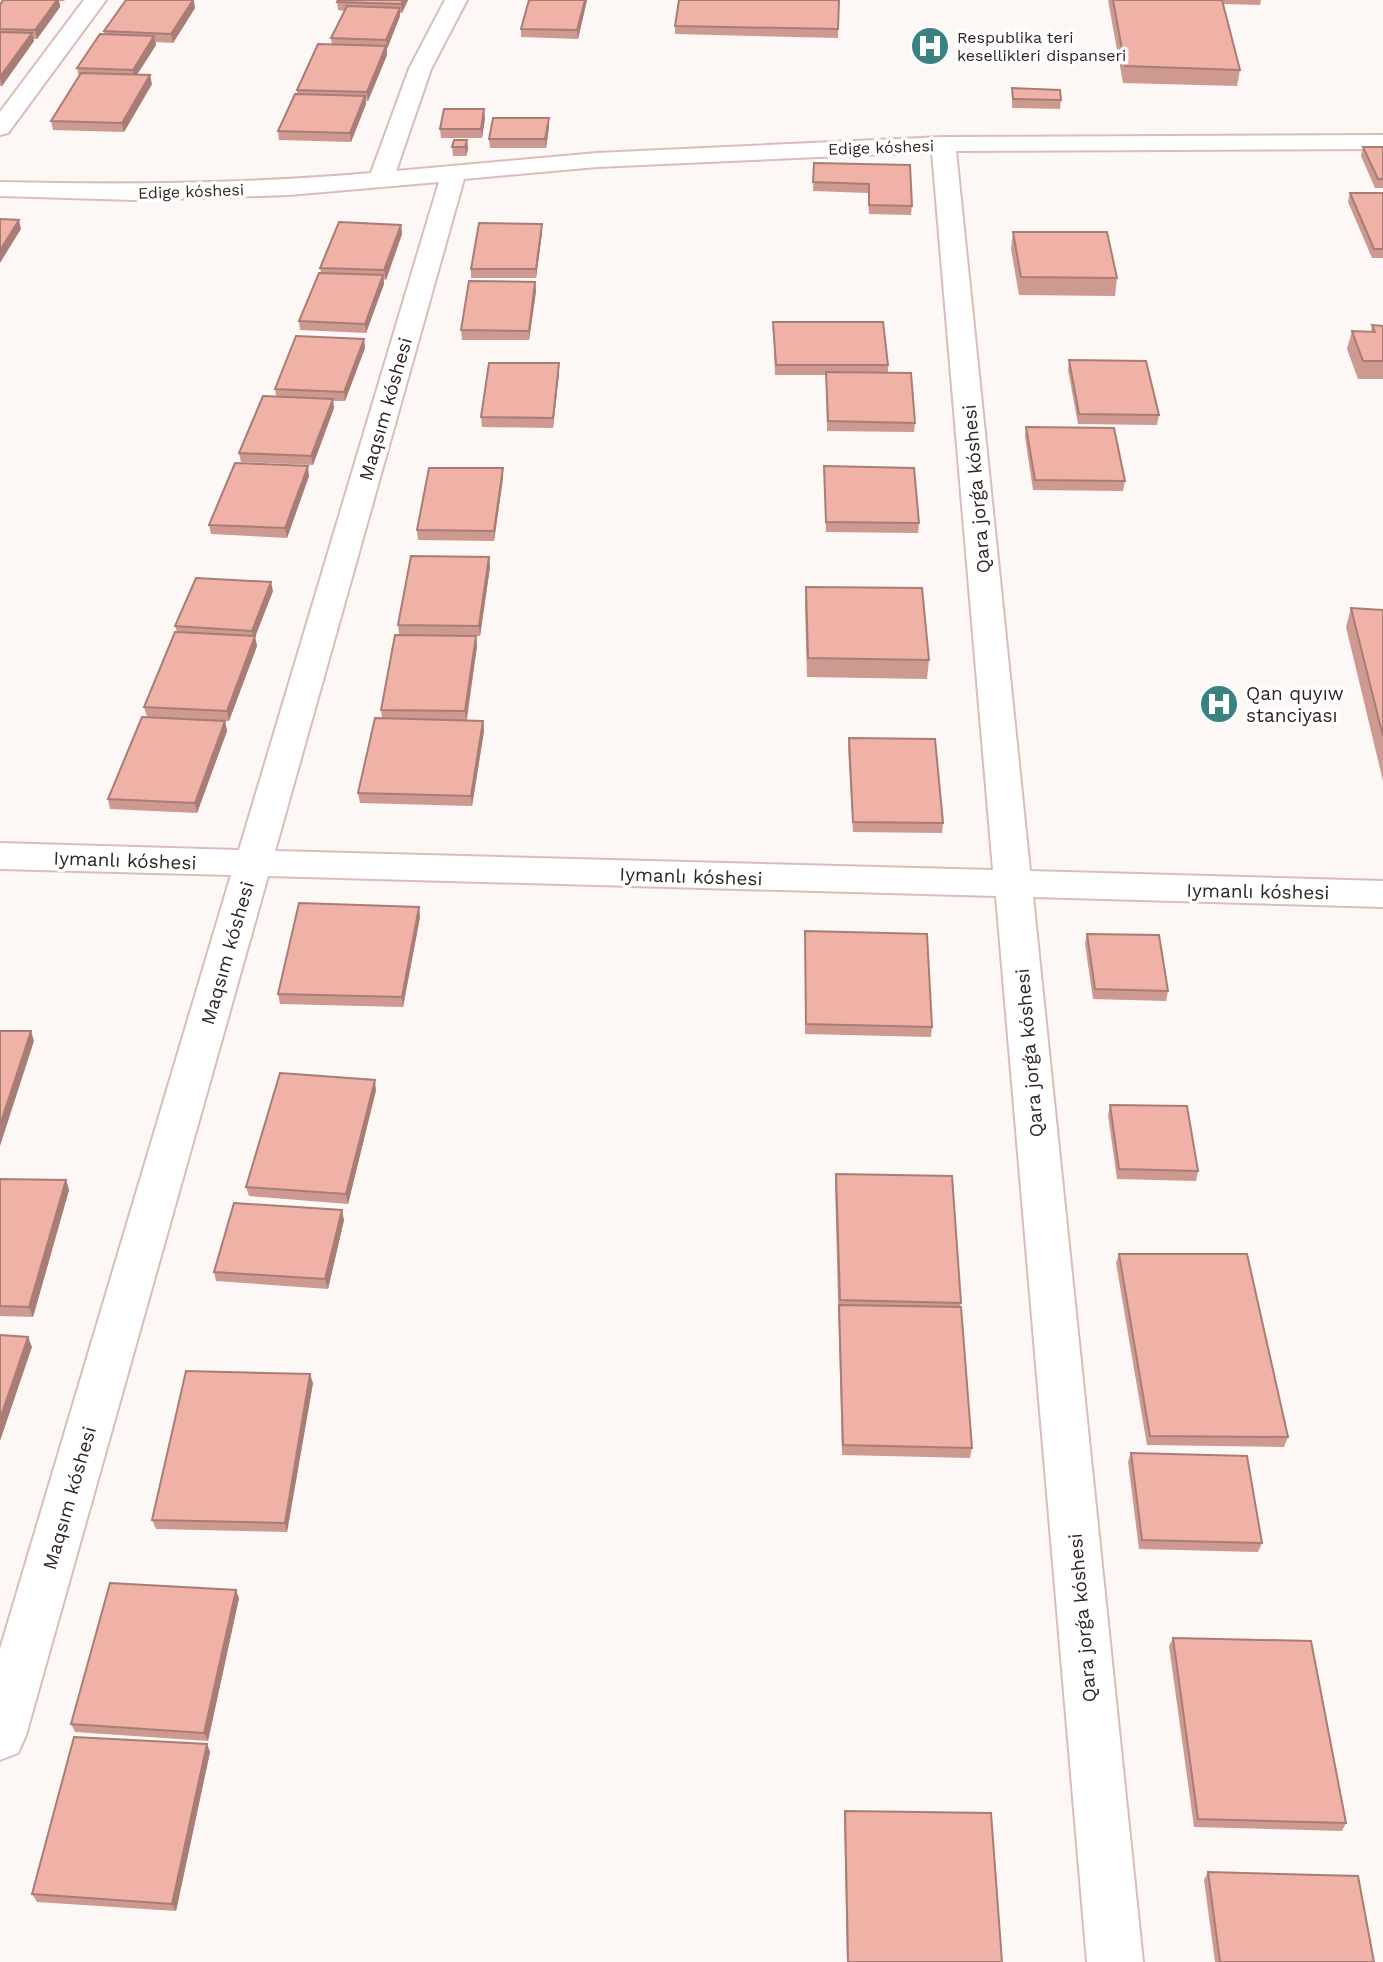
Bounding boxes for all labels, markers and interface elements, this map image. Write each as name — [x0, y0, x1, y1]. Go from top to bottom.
hospital icon: Respublika teri kesellikleri dispanseri — [909, 25, 951, 67]
place label: Respublika teri kesellikleri dispanseri — [957, 28, 1126, 65]
street label: Edige kóshesi — [828, 136, 934, 159]
street label: Edige kóshesi — [138, 180, 244, 203]
street label: Maqsım kóshesi — [354, 335, 417, 483]
street label: Qara jorǵa kóshesi — [958, 404, 995, 574]
place label: Qan quyıw stanciyası — [1246, 682, 1344, 727]
hospital icon: Qan quyıw stanciyası — [1198, 683, 1240, 725]
street label: Iymanlı kóshesi — [53, 847, 197, 874]
street label: Iymanlı kóshesi — [619, 863, 763, 890]
street label: Maqsım kóshesi — [196, 879, 259, 1027]
street label: Iymanlı kóshesi — [1186, 879, 1330, 904]
street label: Qara jorǵa kóshesi — [1011, 968, 1048, 1138]
street label: Maqsım kóshesi — [38, 1424, 101, 1572]
street label: Qara jorǵa kóshesi — [1064, 1533, 1101, 1703]

